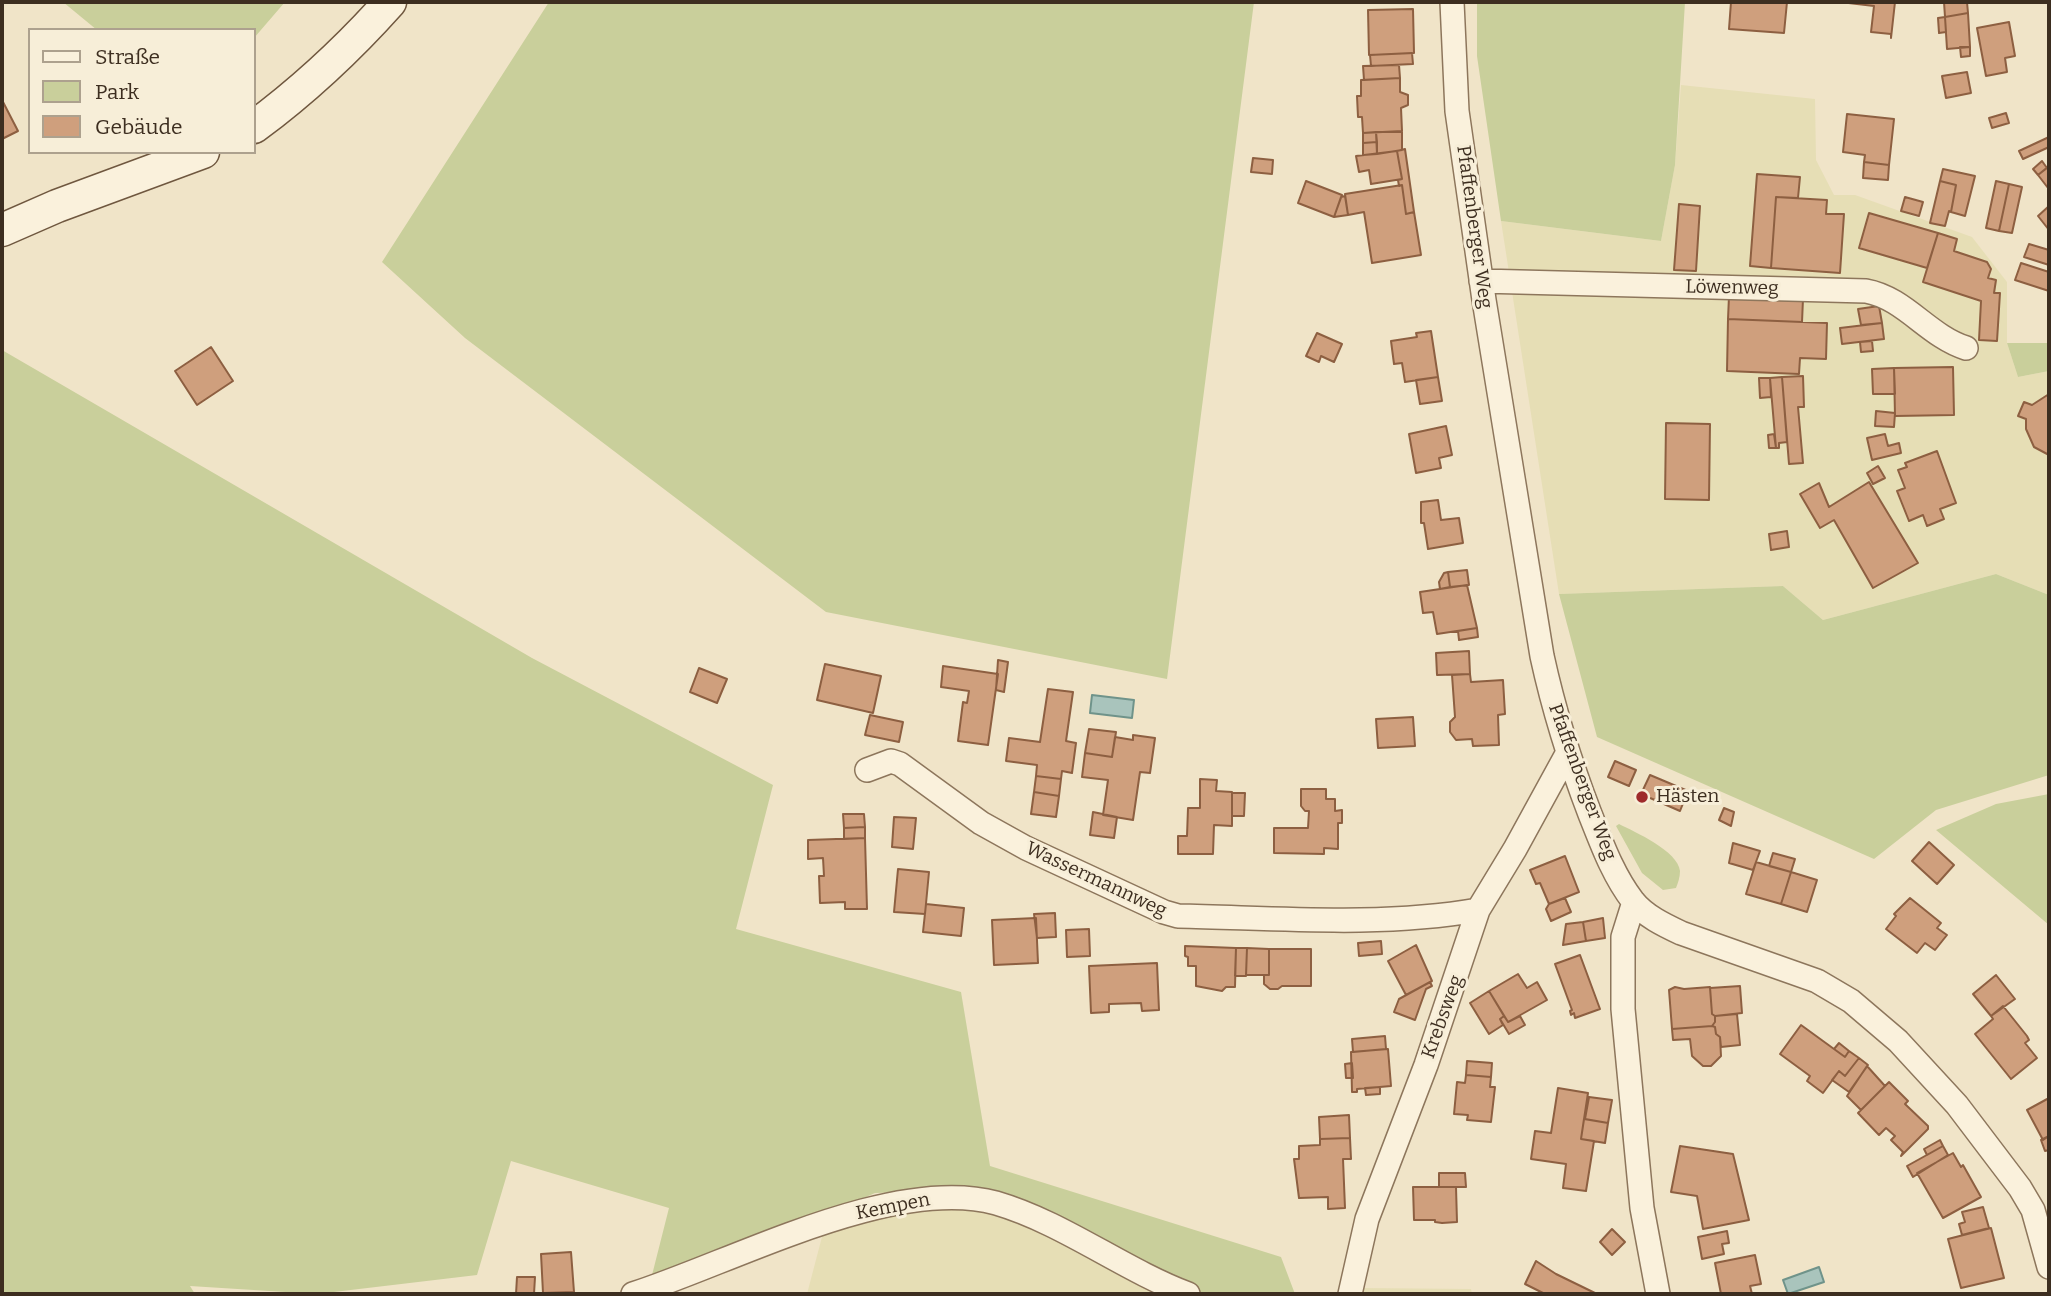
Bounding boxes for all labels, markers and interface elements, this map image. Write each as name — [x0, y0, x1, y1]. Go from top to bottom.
legend — [28, 28, 256, 154]
text: Straße — [95, 44, 160, 70]
text: Park — [95, 79, 139, 105]
text: Gebäude — [95, 114, 183, 140]
street label: Pfaffenberger Weg — [1451, 144, 1497, 310]
street label: Löwenweg — [1685, 276, 1779, 300]
street label: Pfaffenberger Weg — [1543, 701, 1621, 863]
place label: Hästen — [1656, 786, 1719, 808]
marker: Hästen — [1634, 789, 1650, 805]
street label: Wassermannweg — [1022, 837, 1170, 923]
street label: Krebsweg — [1417, 972, 1469, 1062]
street label: Kempen — [854, 1189, 932, 1225]

